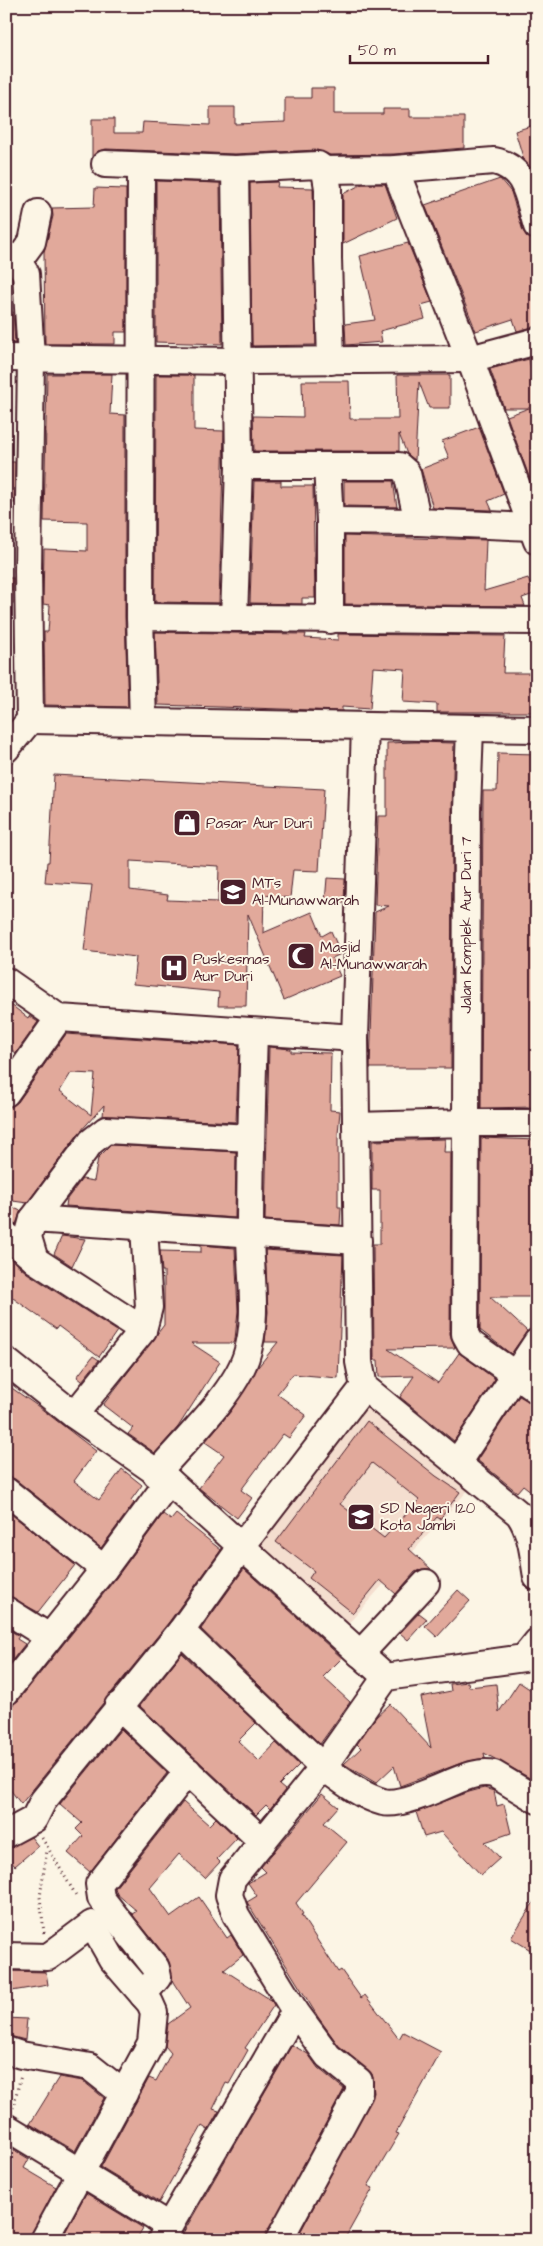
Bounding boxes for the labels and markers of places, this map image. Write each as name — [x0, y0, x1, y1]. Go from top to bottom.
shop icon: Pasar Aur Duri — [172, 808, 202, 838]
place label: Pasar Aur Duri — [206, 813, 313, 834]
place label: MTs Al-Munawwarah — [252, 873, 360, 911]
school or university icon: MTs Al-Munawwarah — [218, 877, 248, 907]
place label: Masjid Al-Munawwarah — [320, 937, 428, 975]
mosque icon: Masjid Al-Munawwarah — [286, 941, 316, 971]
place label: Puskesmas Aur Duri — [193, 949, 270, 987]
hospital icon: Puskesmas Aur Duri — [159, 953, 189, 983]
place label: SD Negeri 120 Kota Jambi — [380, 1498, 476, 1536]
school or university icon: SD Negeri 120 Kota Jambi — [346, 1502, 376, 1532]

